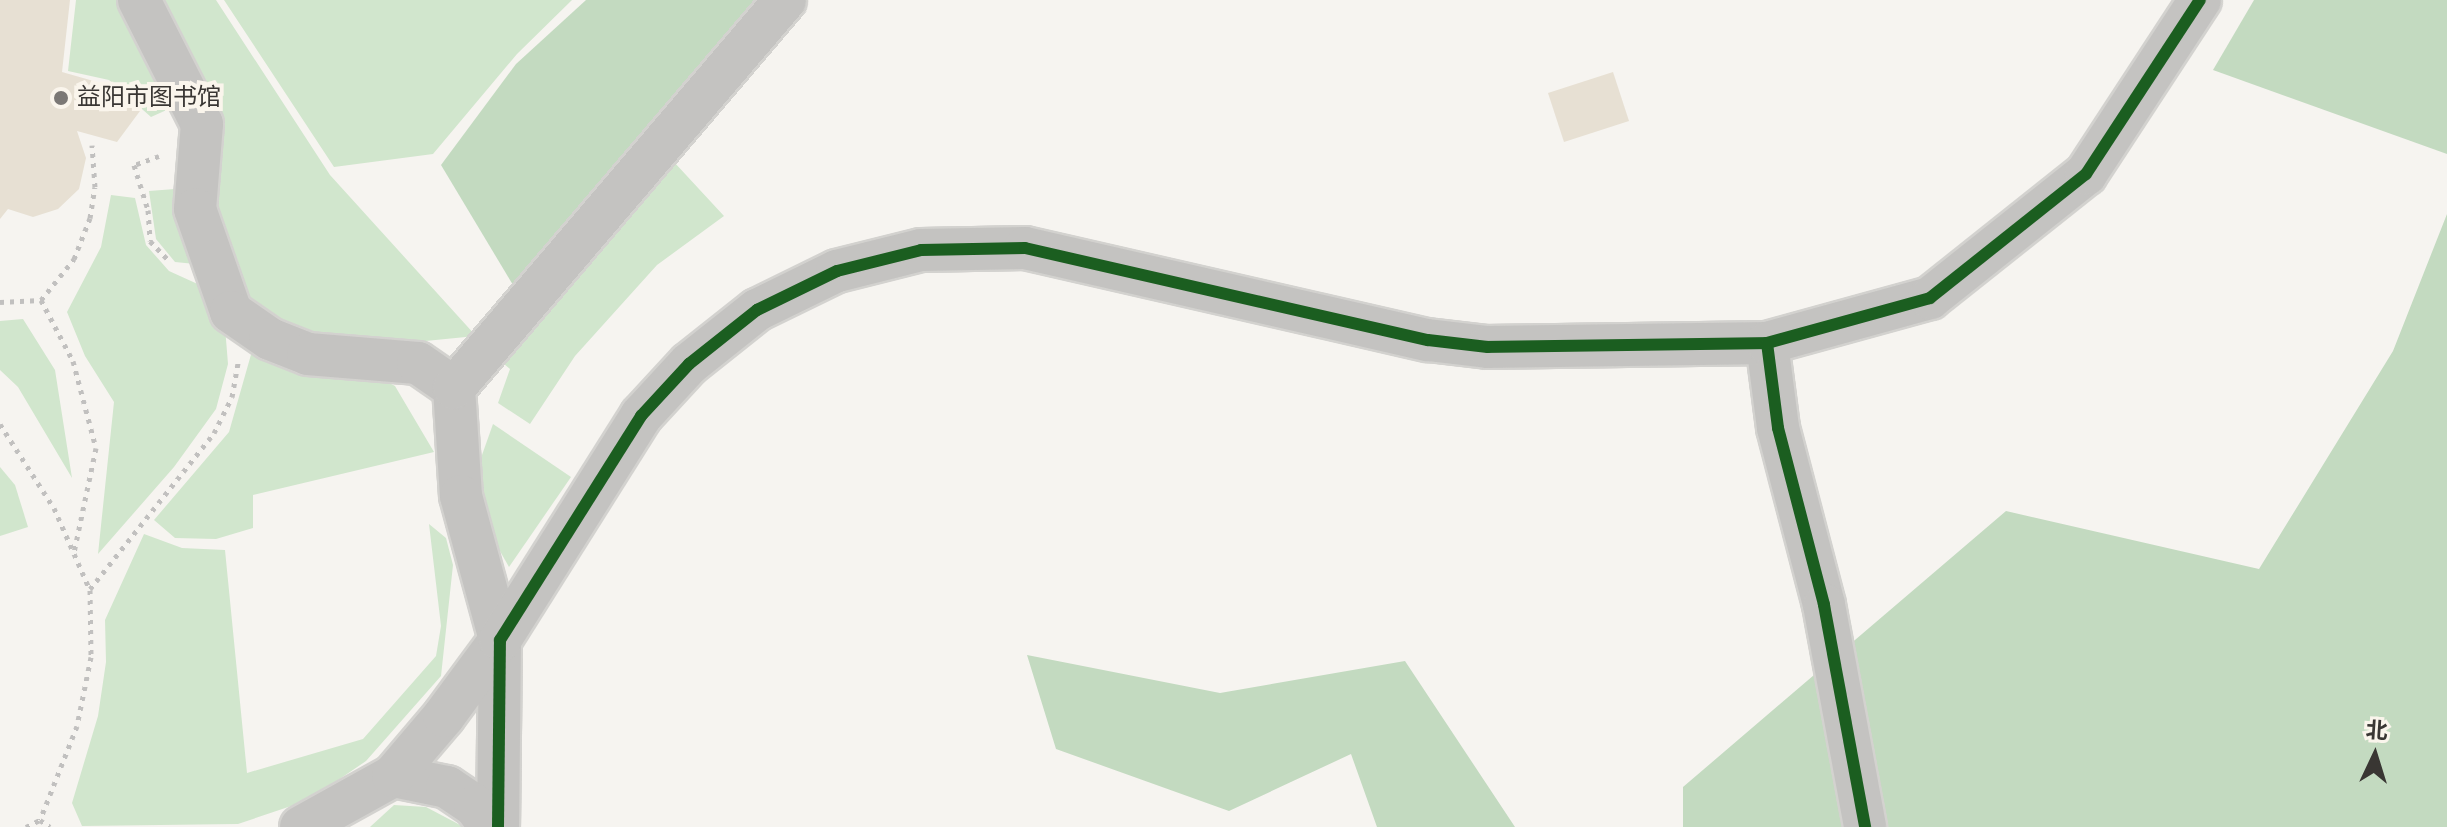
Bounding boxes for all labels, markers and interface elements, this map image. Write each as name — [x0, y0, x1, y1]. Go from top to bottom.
place label: 益阳市图书馆 — [77, 84, 221, 112]
marker: 益阳市图书馆 — [52, 89, 70, 107]
north arrow — [2335, 715, 2415, 795]
text: 北 — [2365, 716, 2389, 745]

